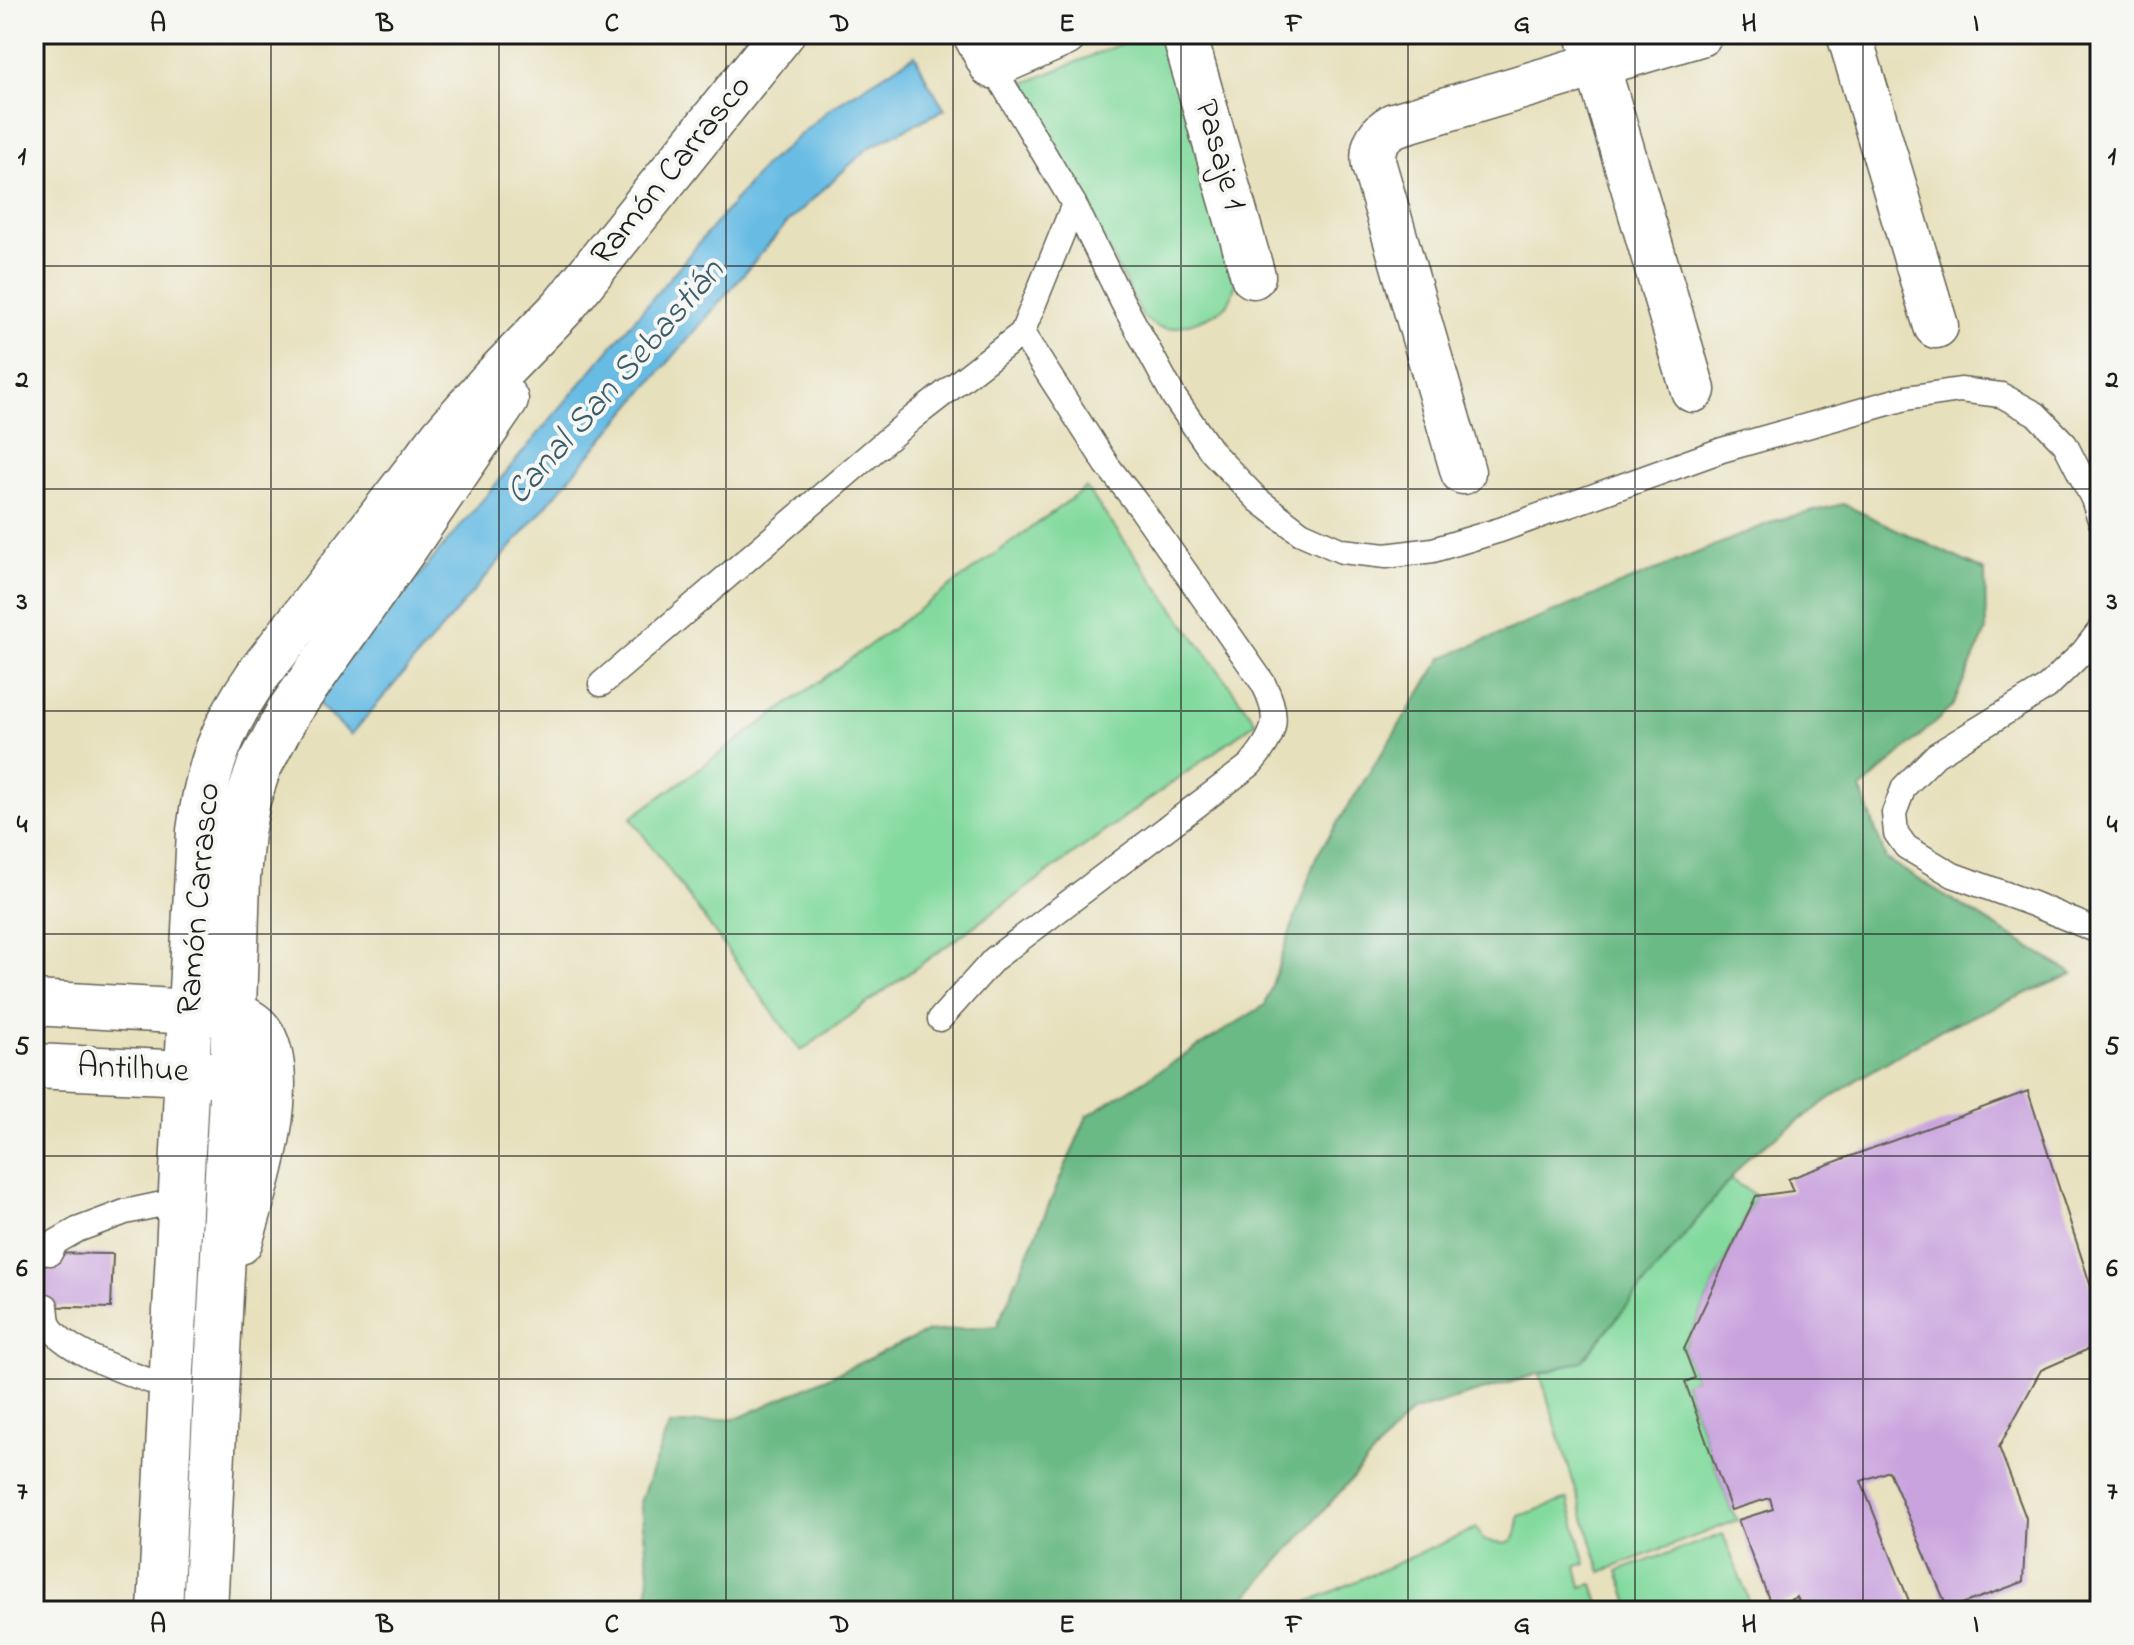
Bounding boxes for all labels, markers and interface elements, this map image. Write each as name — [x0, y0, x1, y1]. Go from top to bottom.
text: A — [150, 6, 166, 44]
text: B — [375, 6, 394, 44]
text: C — [605, 6, 619, 44]
text: D — [829, 6, 850, 44]
text: E — [1059, 6, 1075, 44]
text: F — [1284, 6, 1303, 44]
text: G — [1514, 6, 1530, 44]
text: H — [1741, 6, 1757, 44]
text: I — [1973, 6, 1979, 44]
street label: Ramón Carrasco — [579, 65, 765, 277]
street label: Pasaje 1 — [1179, 94, 1259, 216]
text: 1 — [18, 139, 27, 177]
text: 1 — [2108, 139, 2117, 177]
water label: Canal San Sebastián — [494, 247, 739, 518]
text: 2 — [15, 362, 29, 400]
text: 2 — [2105, 362, 2119, 400]
text: 3 — [16, 584, 28, 622]
text: 3 — [2106, 584, 2118, 622]
street label: Ramón Carrasco — [165, 781, 235, 1017]
text: 4 — [17, 807, 28, 845]
text: 4 — [2107, 807, 2118, 845]
text: 5 — [15, 1029, 30, 1067]
text: 5 — [2105, 1029, 2120, 1067]
street label: Antilhue — [76, 1042, 191, 1098]
text: 6 — [16, 1251, 28, 1289]
text: 6 — [2106, 1251, 2118, 1289]
text: 7 — [17, 1474, 28, 1512]
text: 7 — [2107, 1474, 2118, 1512]
text: A — [150, 1607, 166, 1645]
text: B — [375, 1607, 394, 1645]
text: C — [605, 1607, 619, 1645]
text: D — [829, 1607, 850, 1645]
text: E — [1059, 1607, 1075, 1645]
text: F — [1284, 1607, 1303, 1645]
text: G — [1514, 1607, 1530, 1645]
text: H — [1741, 1607, 1757, 1645]
text: I — [1973, 1607, 1979, 1645]

